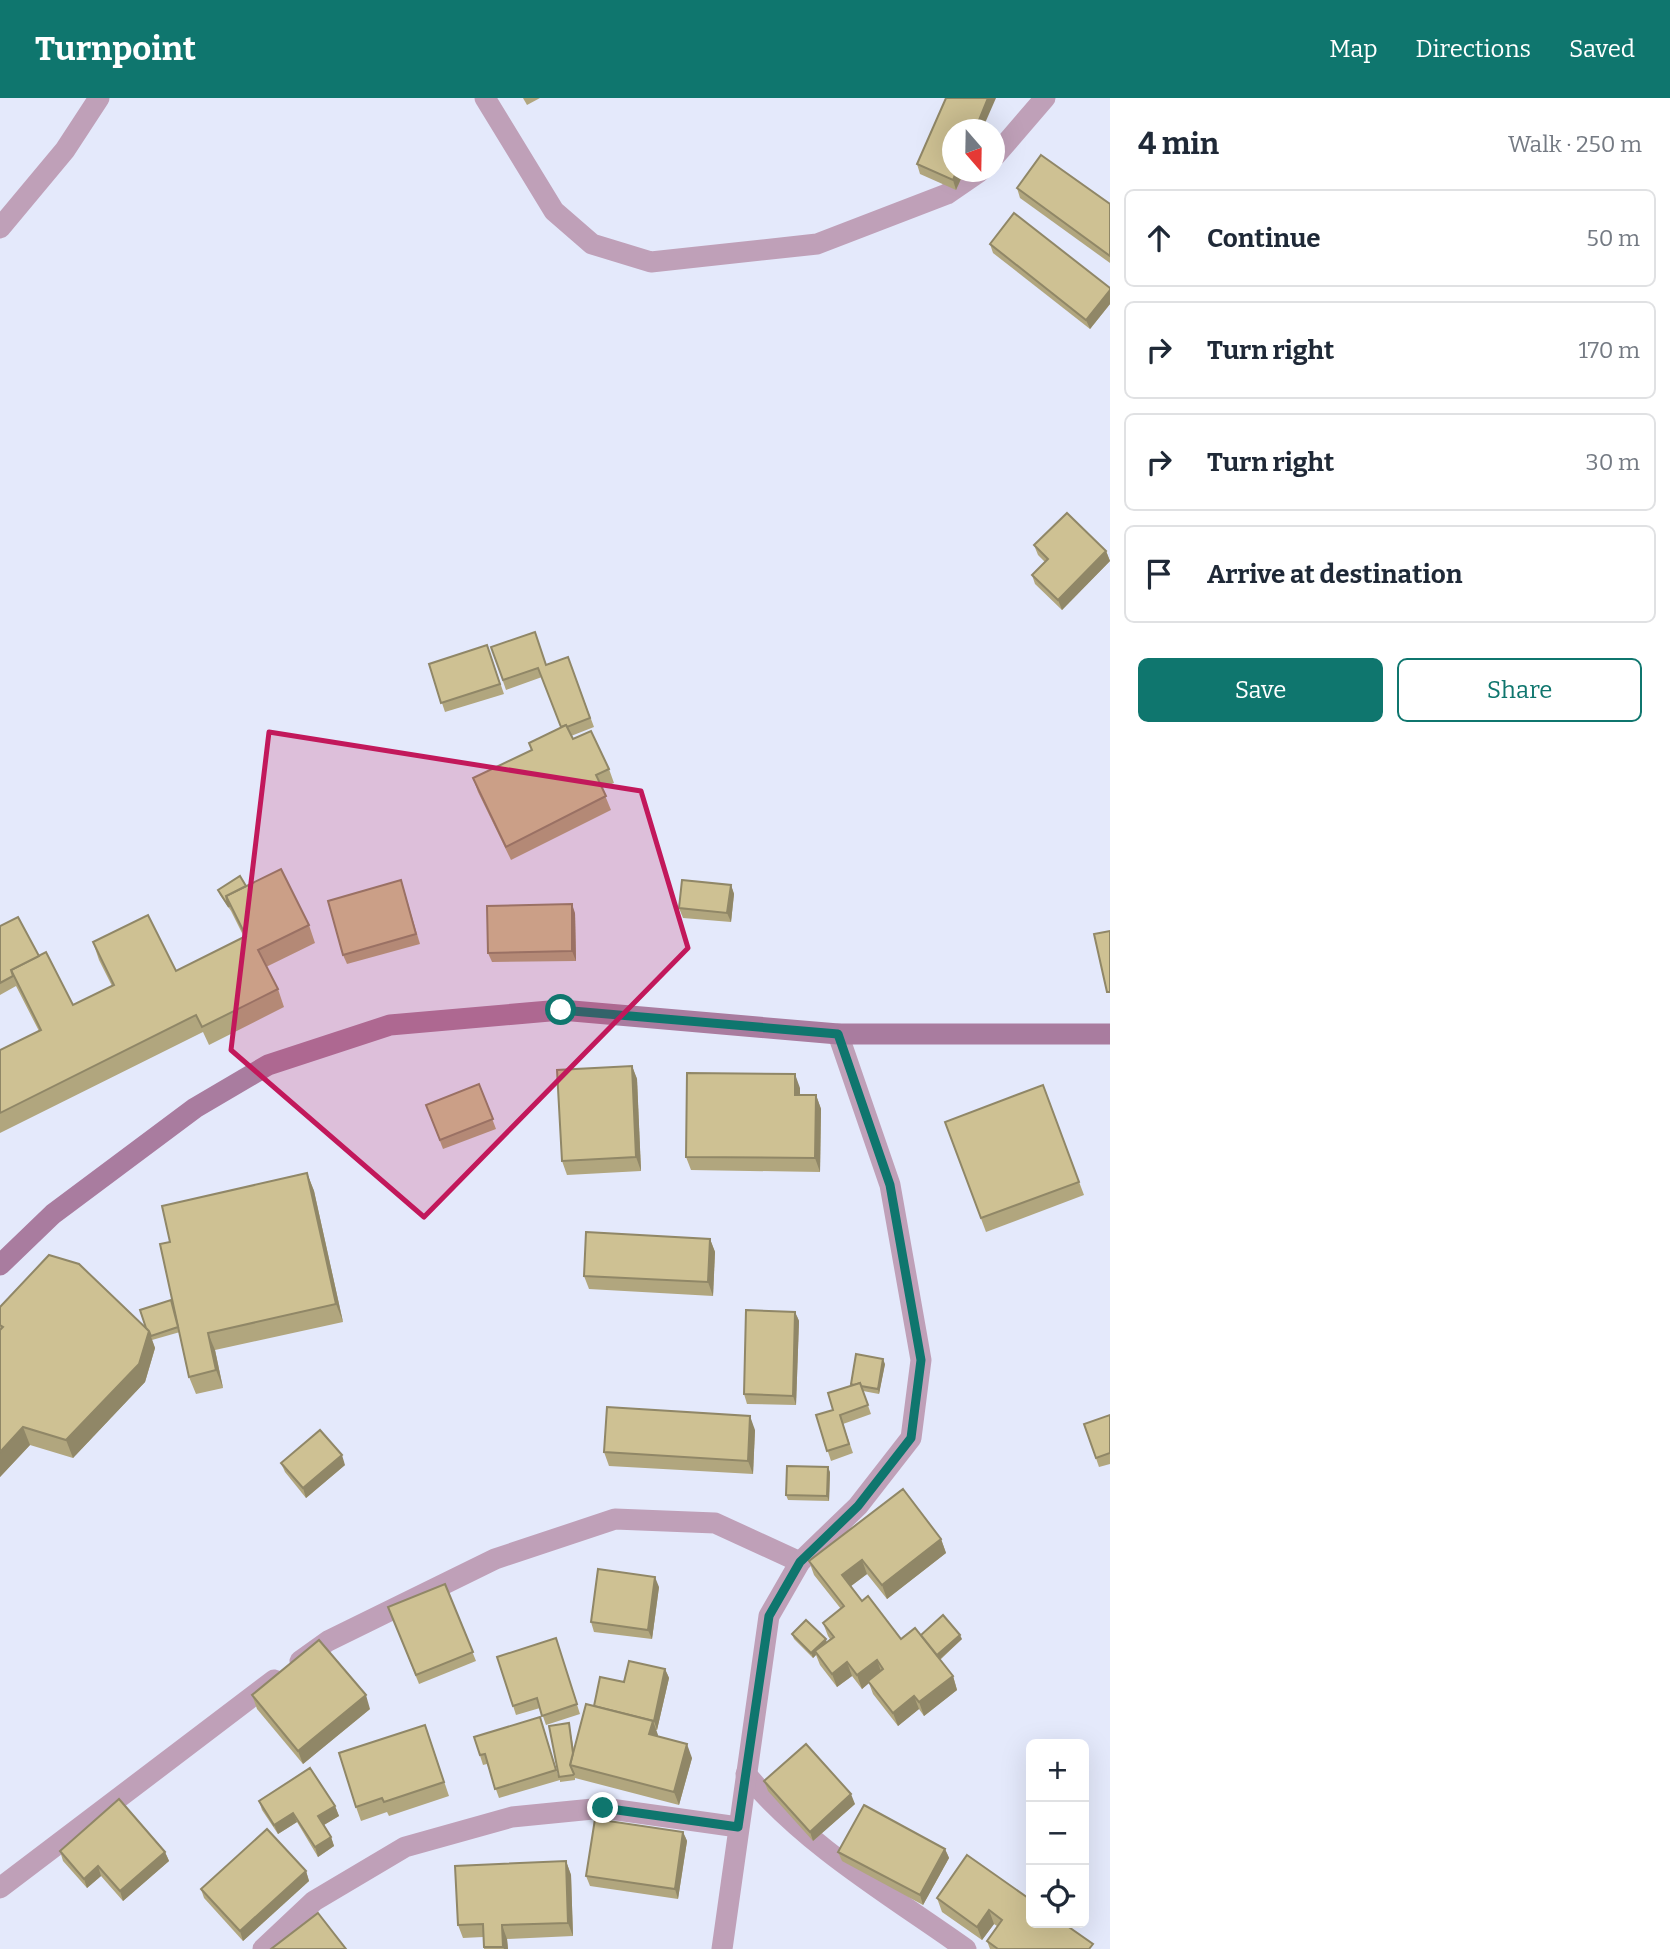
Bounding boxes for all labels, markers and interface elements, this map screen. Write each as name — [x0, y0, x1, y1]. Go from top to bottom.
text: Turnpoint — [35, 29, 196, 69]
text: Map — [1329, 35, 1378, 63]
text: Directions — [1416, 35, 1531, 63]
text: Saved — [1569, 35, 1635, 63]
north arrow — [942, 119, 1005, 182]
text: 4 min — [1138, 126, 1219, 162]
text: Walk · 250 m — [1508, 130, 1642, 158]
icon: ahead — [1140, 219, 1178, 257]
text: Continue — [1207, 223, 1321, 254]
text: 50 m — [1586, 224, 1640, 252]
icon: right — [1140, 331, 1178, 369]
text: Turn right — [1207, 335, 1334, 366]
text: 170 m — [1578, 336, 1640, 364]
icon: right — [1140, 443, 1178, 481]
text: Turn right — [1207, 447, 1334, 478]
text: 30 m — [1586, 448, 1640, 476]
icon: arrive — [1140, 555, 1178, 593]
text: Arrive at destination — [1207, 559, 1462, 590]
button: Save — [1138, 658, 1383, 722]
button: Share — [1397, 658, 1642, 722]
route start — [545, 994, 576, 1025]
map controls — [1026, 1739, 1089, 1928]
button: + — [1026, 1739, 1089, 1802]
route end — [587, 1792, 618, 1823]
button: − — [1026, 1802, 1089, 1865]
button: locate — [1026, 1865, 1089, 1928]

